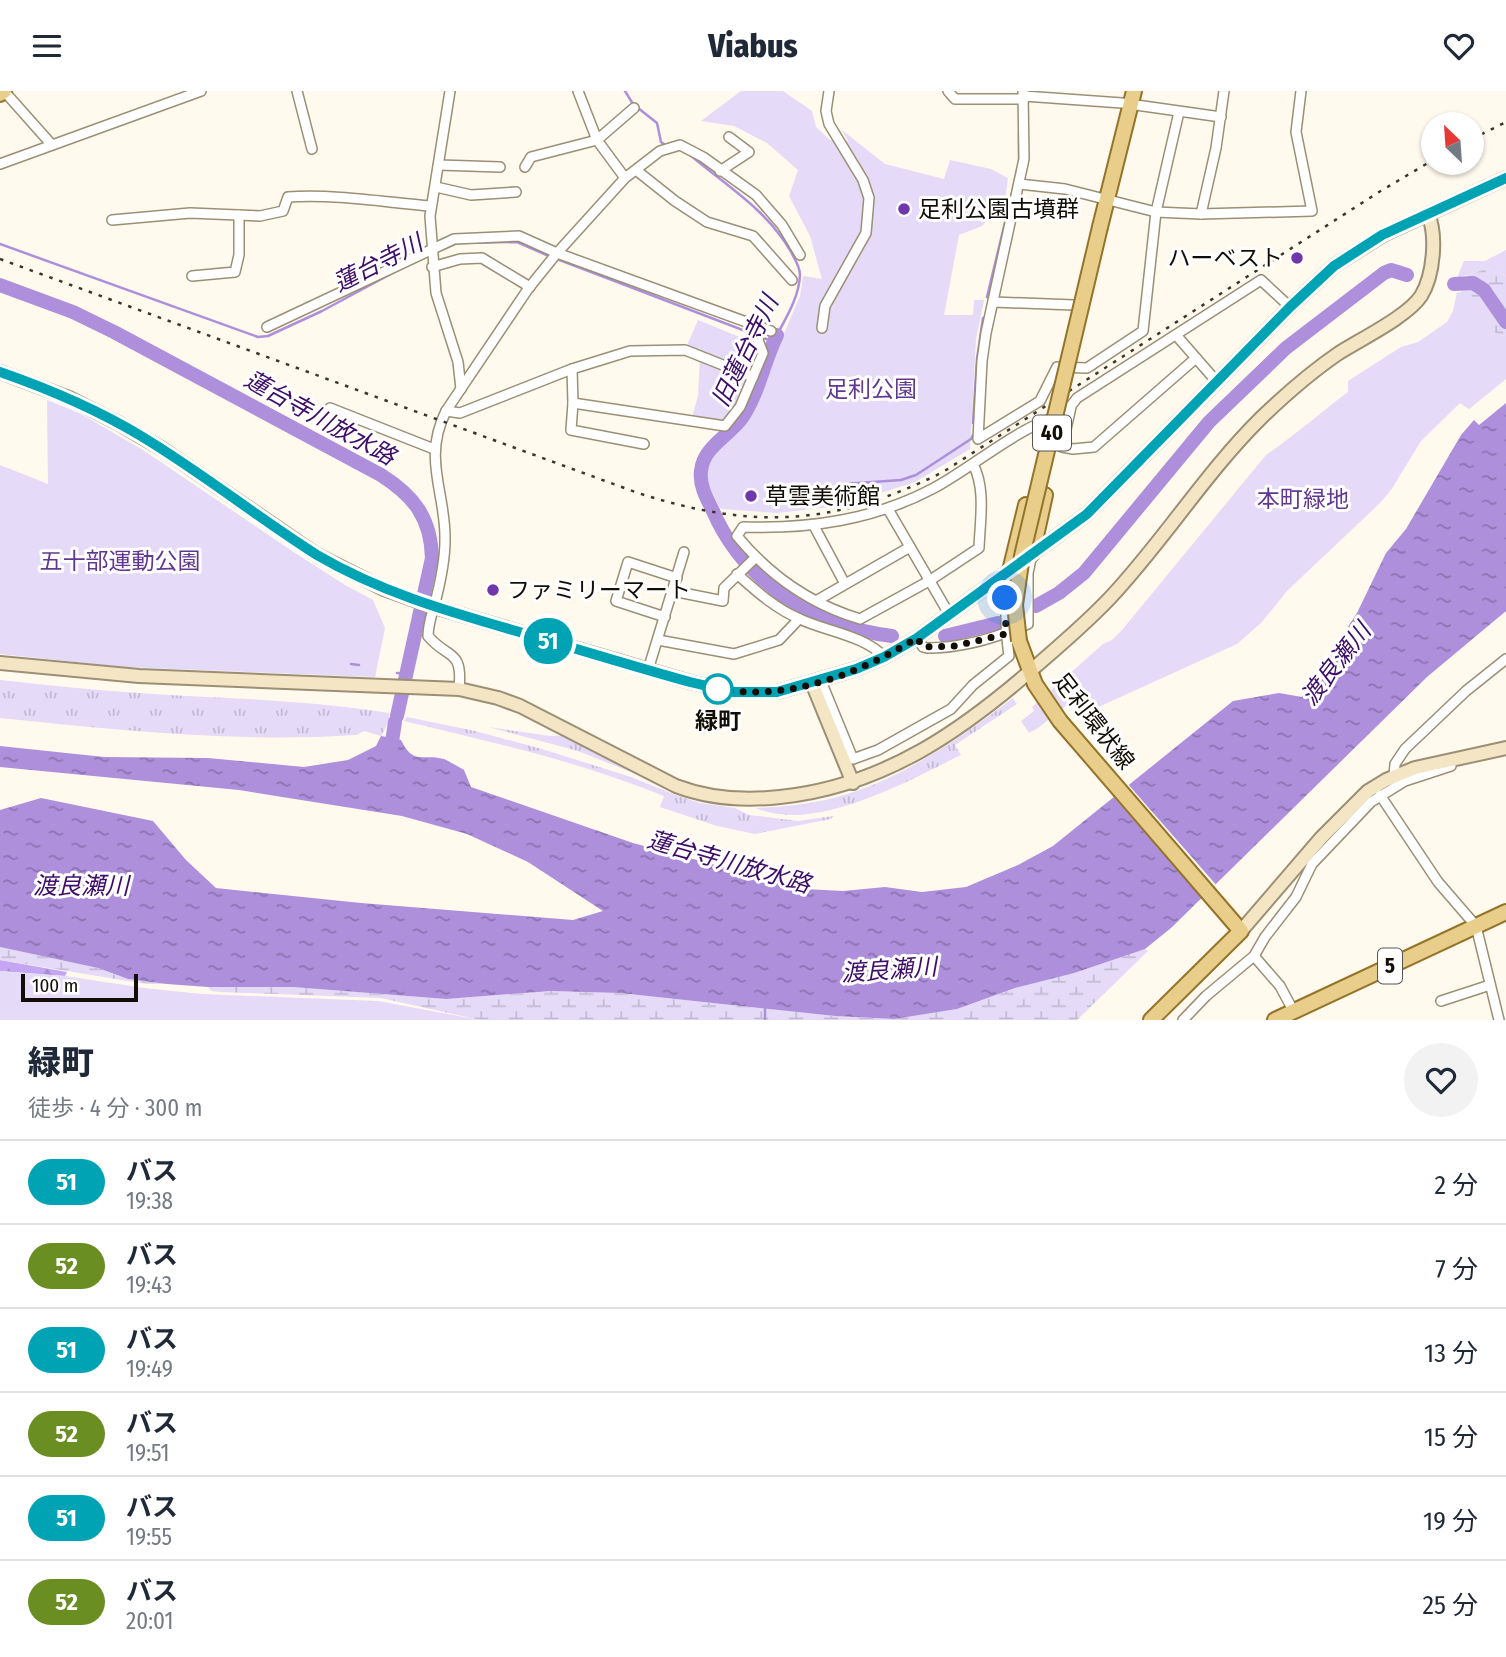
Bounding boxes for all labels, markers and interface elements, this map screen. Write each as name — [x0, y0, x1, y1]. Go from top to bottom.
icon: menu — [28, 27, 66, 65]
text: Viabus — [708, 27, 798, 65]
icon: heart — [1440, 27, 1478, 65]
north arrow — [1421, 112, 1484, 175]
map controls — [1421, 112, 1484, 175]
place label: 足利公園古墳群 — [918, 195, 1079, 223]
marker: 足利公園古墳群 — [896, 201, 912, 217]
water label: 蓮台寺川 — [329, 227, 430, 297]
place label: ハーベスト — [1168, 244, 1283, 272]
marker: ハーベスト — [1289, 250, 1305, 266]
water label: 旧蓮台寺川 — [706, 288, 785, 411]
water label: 蓮台寺川放水路 — [240, 365, 402, 472]
park label: 足利公園 — [825, 375, 917, 403]
road number: 40 — [1033, 415, 1071, 451]
place label: 草雲美術館 — [765, 482, 880, 510]
park label: 本町緑地 — [1257, 485, 1349, 513]
marker: 草雲美術館 — [743, 488, 759, 504]
park label: 五十部運動公園 — [40, 547, 201, 575]
place label: ファミリーマート — [507, 576, 691, 604]
your location — [987, 580, 1022, 615]
marker: ファミリーマート — [485, 582, 501, 598]
water label: 渡良瀬川 — [1295, 615, 1378, 710]
line badge: 51 — [516, 618, 580, 664]
text: 51 — [538, 627, 558, 655]
street label: 足利環状線 — [1048, 667, 1140, 775]
marker: 緑町 — [703, 674, 733, 704]
place label: 緑町 — [695, 707, 741, 735]
water label: 蓮台寺川放水路 — [644, 825, 816, 899]
water label: 渡良瀬川 — [33, 872, 132, 900]
road number: 5 — [1378, 949, 1402, 983]
water label: 渡良瀬川 — [840, 952, 941, 987]
scale bar — [21, 971, 138, 1003]
text: 100 m — [32, 974, 78, 997]
text: 緑町 — [28, 1043, 94, 1083]
button: heart — [1404, 1043, 1478, 1117]
text: 徒歩 · 4 分 · 300 m — [28, 1094, 202, 1122]
text: バス — [126, 1156, 178, 1187]
text: 51 — [56, 1168, 77, 1196]
text: 2 分 — [1434, 1170, 1478, 1201]
text: 19:38 — [126, 1187, 173, 1215]
text: バス — [126, 1240, 178, 1271]
text: 52 — [55, 1252, 78, 1280]
text: 7 分 — [1435, 1254, 1478, 1285]
text: 19:43 — [126, 1271, 172, 1299]
text: バス — [126, 1324, 178, 1355]
text: 51 — [56, 1336, 77, 1364]
text: 13 分 — [1424, 1338, 1478, 1369]
text: 19:49 — [126, 1355, 173, 1383]
text: バス — [126, 1408, 178, 1439]
text: 52 — [55, 1420, 78, 1448]
text: 15 分 — [1424, 1422, 1478, 1453]
text: 19:51 — [126, 1439, 170, 1467]
text: バス — [126, 1492, 178, 1523]
text: 51 — [56, 1504, 77, 1532]
text: 19 分 — [1423, 1506, 1478, 1537]
text: 19:55 — [126, 1523, 172, 1551]
text: バス — [126, 1576, 178, 1607]
text: 52 — [55, 1588, 78, 1616]
text: 25 分 — [1422, 1590, 1478, 1621]
text: 20:01 — [126, 1607, 173, 1635]

